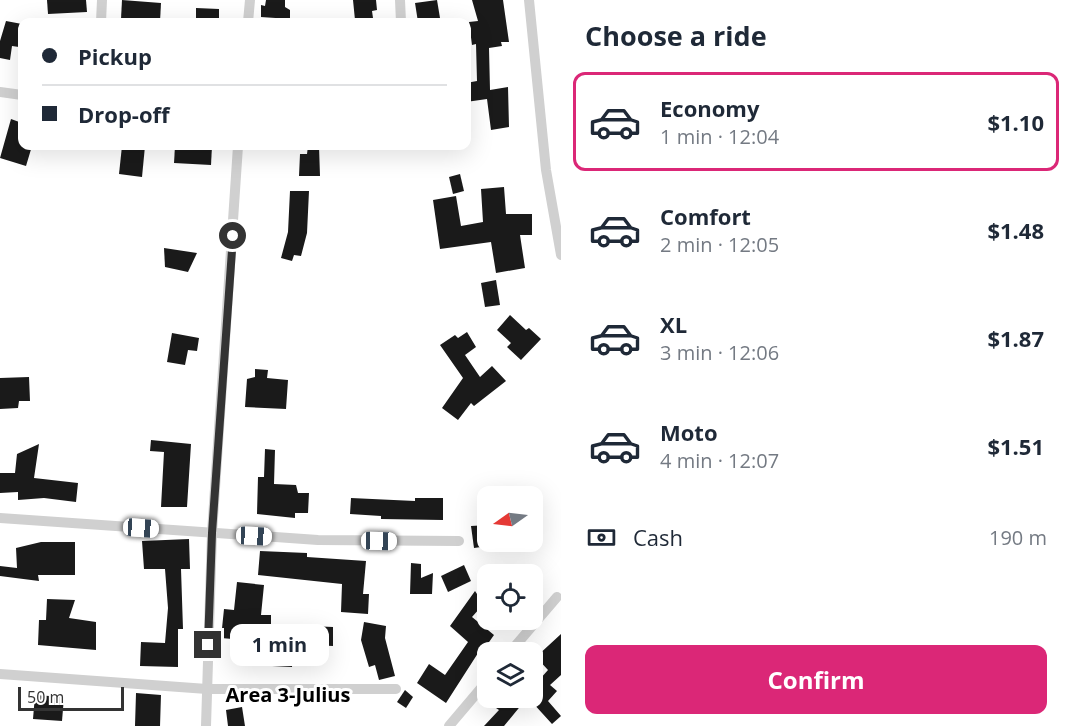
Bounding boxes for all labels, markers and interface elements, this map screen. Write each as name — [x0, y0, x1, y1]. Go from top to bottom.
text: Choose a ride — [585, 17, 767, 54]
text: Pickup — [78, 41, 152, 71]
text: Economy — [660, 93, 759, 123]
icon: car — [588, 95, 642, 149]
text: Drop-off — [78, 99, 170, 129]
text: $1.10 — [987, 107, 1044, 137]
text: 1 min · 12:04 — [660, 123, 779, 150]
text: Comfort — [660, 201, 751, 231]
icon: car — [588, 203, 642, 257]
text: $1.48 — [987, 215, 1044, 245]
route start — [219, 222, 246, 249]
text: 2 min · 12:05 — [660, 231, 779, 258]
text: XL — [660, 309, 687, 339]
icon: car — [588, 311, 642, 365]
text: $1.87 — [987, 323, 1044, 353]
text: 3 min · 12:06 — [660, 339, 779, 366]
text: Moto — [660, 417, 718, 447]
icon: car — [588, 419, 642, 473]
text: $1.51 — [987, 431, 1044, 461]
text: 4 min · 12:07 — [660, 447, 779, 474]
north arrow — [477, 486, 543, 552]
map controls — [477, 486, 543, 708]
car — [122, 518, 160, 538]
icon: cash — [585, 521, 618, 554]
text: Cash — [633, 522, 683, 552]
text: 190 m — [989, 524, 1047, 551]
car — [236, 526, 272, 546]
car — [361, 532, 397, 550]
button: locate — [477, 564, 543, 630]
callout: 1 min — [229, 624, 328, 666]
route end — [194, 631, 221, 658]
text: 1 min — [252, 631, 307, 658]
button: layers — [477, 642, 543, 708]
button: Confirm — [585, 645, 1047, 714]
district label: Area 3-Julius — [226, 681, 351, 708]
scale bar — [18, 684, 124, 712]
text: 50 m — [27, 686, 64, 708]

